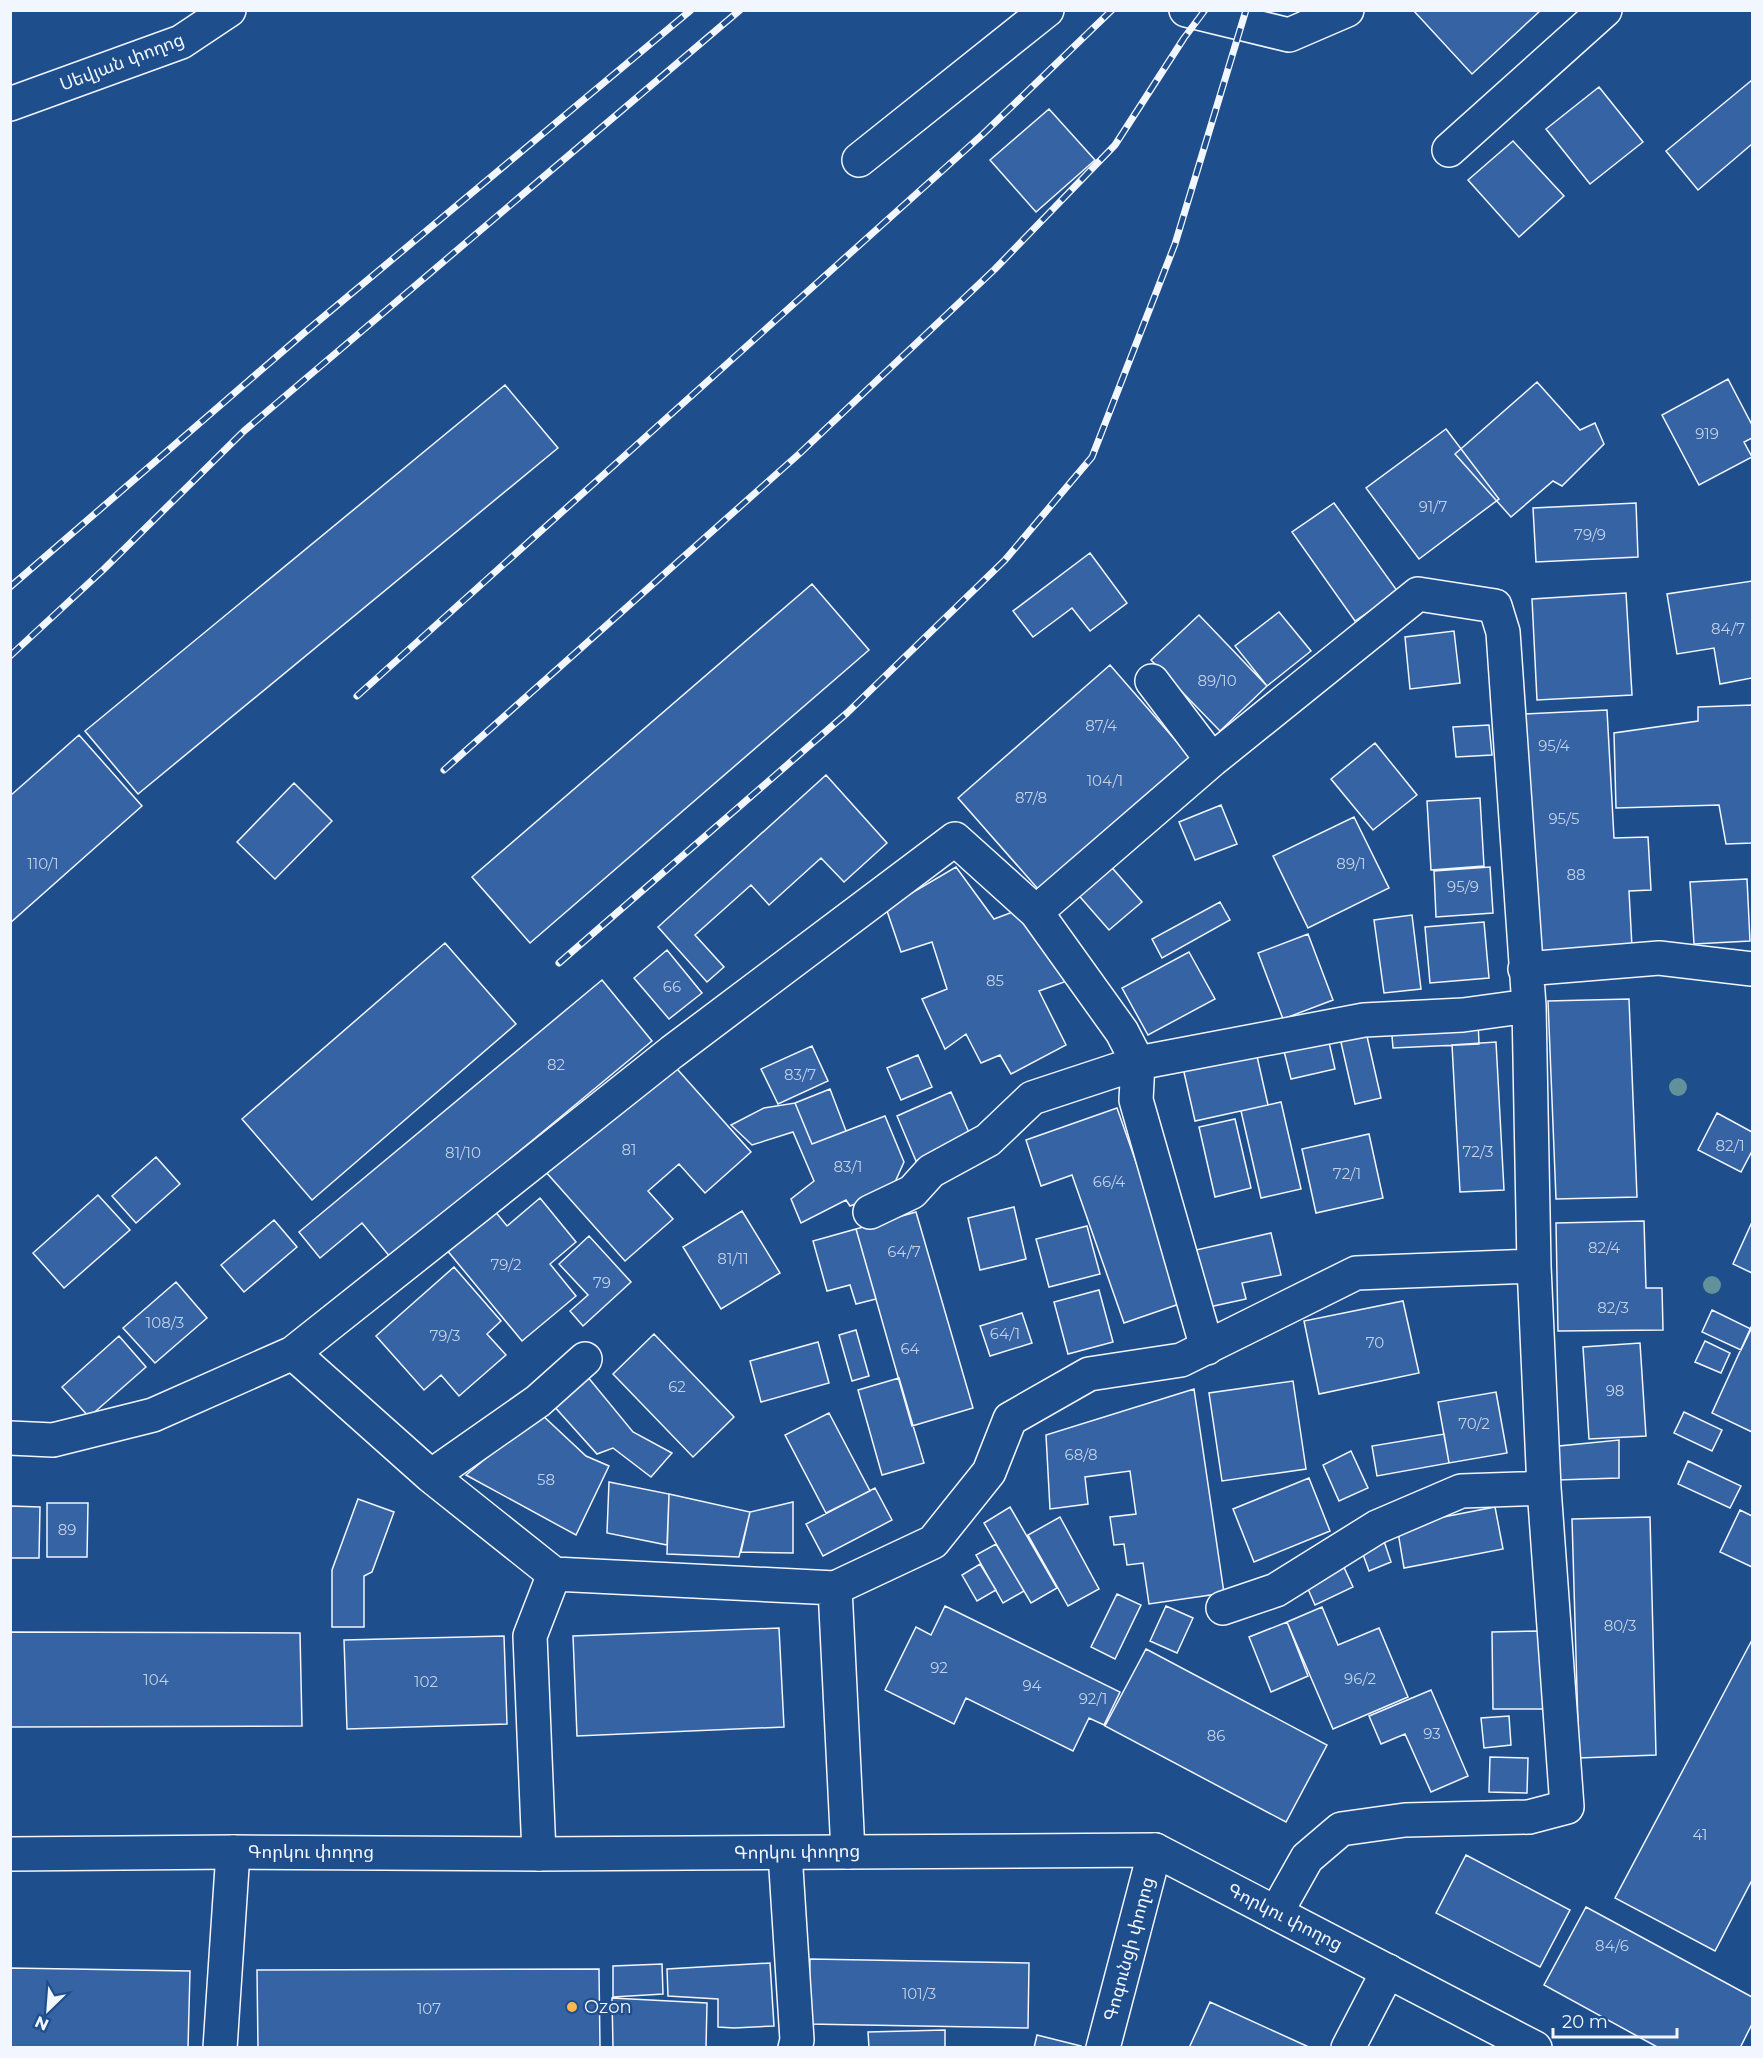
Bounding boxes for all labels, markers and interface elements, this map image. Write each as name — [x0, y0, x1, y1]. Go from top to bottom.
street label: Սեվյան փողոց — [57, 28, 187, 96]
house number: 919 — [1695, 424, 1719, 443]
house number: 91/7 — [1419, 497, 1447, 516]
house number: 79/9 — [1574, 525, 1606, 544]
house number: 84/7 — [1711, 619, 1745, 638]
house number: 89/10 — [1197, 671, 1237, 690]
house number: 87/4 — [1085, 716, 1117, 735]
house number: 95/4 — [1538, 736, 1570, 755]
house number: 104/1 — [1087, 771, 1123, 790]
house number: 87/8 — [1015, 788, 1047, 807]
house number: 95/5 — [1548, 809, 1580, 828]
house number: 110/1 — [27, 854, 59, 873]
house number: 89/1 — [1336, 854, 1366, 873]
house number: 88 — [1566, 865, 1586, 884]
house number: 95/9 — [1447, 877, 1479, 896]
house number: 85 — [986, 971, 1004, 990]
house number: 66 — [663, 977, 681, 996]
house number: 82 — [547, 1055, 565, 1074]
house number: 83/7 — [784, 1065, 816, 1084]
house number: 82/1 — [1715, 1136, 1745, 1155]
house number: 81 — [622, 1140, 637, 1159]
house number: 72/3 — [1463, 1142, 1494, 1161]
house number: 81/10 — [445, 1143, 481, 1162]
house number: 83/1 — [834, 1157, 862, 1176]
house number: 72/1 — [1333, 1164, 1361, 1183]
house number: 66/4 — [1093, 1172, 1125, 1191]
house number: 82/4 — [1588, 1238, 1620, 1257]
house number: 64/7 — [887, 1242, 921, 1261]
house number: 81/11 — [717, 1249, 749, 1268]
house number: 79/2 — [490, 1255, 522, 1274]
house number: 79 — [593, 1273, 611, 1292]
house number: 82/3 — [1597, 1298, 1629, 1317]
house number: 108/3 — [146, 1313, 184, 1332]
house number: 64/1 — [990, 1324, 1020, 1343]
house number: 79/3 — [429, 1326, 461, 1345]
house number: 70 — [1366, 1333, 1384, 1352]
house number: 64 — [900, 1339, 920, 1358]
house number: 62 — [668, 1377, 686, 1396]
house number: 98 — [1606, 1381, 1624, 1400]
house number: 70/2 — [1458, 1414, 1490, 1433]
house number: 68/8 — [1065, 1445, 1097, 1464]
house number: 58 — [537, 1470, 555, 1489]
house number: 89 — [58, 1520, 76, 1539]
house number: 80/3 — [1604, 1616, 1636, 1635]
house number: 92 — [930, 1658, 948, 1677]
house number: 96/2 — [1344, 1669, 1376, 1688]
house number: 104 — [143, 1670, 169, 1689]
house number: 102 — [414, 1672, 438, 1691]
house number: 94 — [1022, 1676, 1042, 1695]
house number: 92/1 — [1079, 1689, 1107, 1708]
house number: 93 — [1423, 1724, 1441, 1743]
house number: 86 — [1207, 1726, 1225, 1745]
house number: 41 — [1693, 1825, 1707, 1844]
street label: Գորկու փողոց — [734, 1840, 860, 1864]
street label: Գորկու փողոց — [248, 1841, 374, 1863]
street label: Գոգունցի փողոց — [1099, 1874, 1159, 2024]
street label: Գորկու փողոց — [1224, 1879, 1346, 1955]
house number: 84/6 — [1595, 1936, 1629, 1955]
north arrow — [18, 1980, 78, 2040]
house number: 101/3 — [902, 1984, 936, 2003]
place label: Ozon — [584, 1996, 632, 2018]
house number: 107 — [417, 1999, 441, 2018]
marker: Ozon — [565, 2000, 579, 2014]
scale bar — [1553, 2001, 1678, 2039]
text: 20 m — [1562, 2011, 1608, 2033]
text: N — [32, 2012, 52, 2034]

